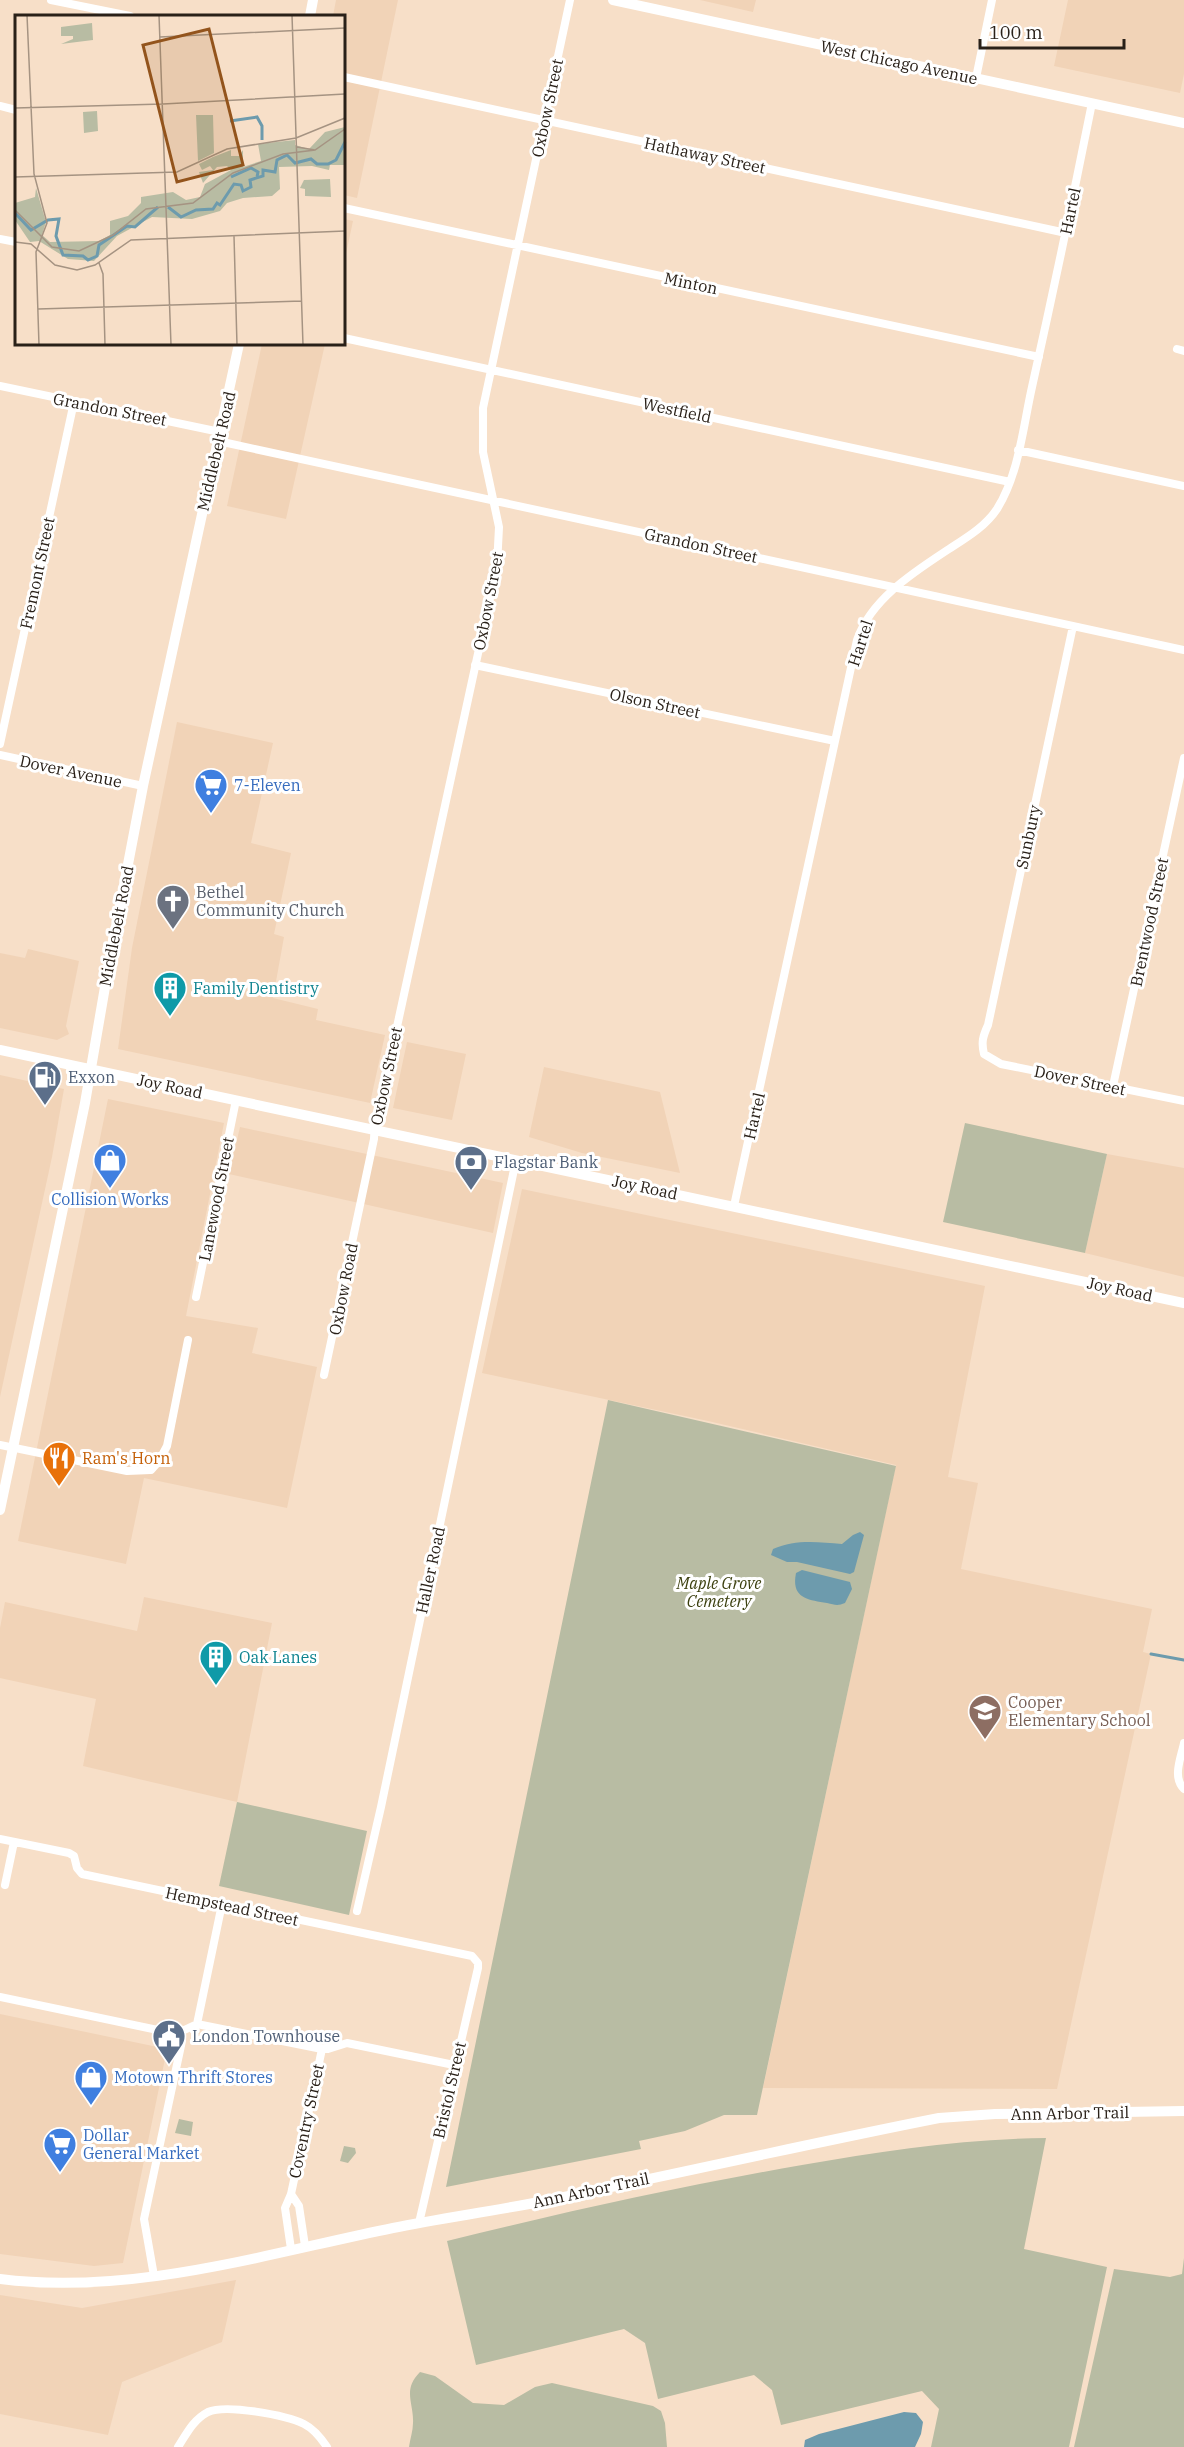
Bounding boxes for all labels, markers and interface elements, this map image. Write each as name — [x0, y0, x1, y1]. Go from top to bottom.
scale bar — [980, 12, 1124, 50]
inset map — [15, 15, 345, 345]
text: 100 m — [989, 21, 1043, 44]
street label: West Chicago Avenue — [819, 36, 979, 88]
street label: Oxbow Street — [527, 57, 567, 159]
street label: Hathaway Street — [643, 132, 768, 178]
street label: Hartel — [1055, 185, 1085, 236]
street label: Minton — [662, 268, 720, 298]
street label: Grandon Street — [52, 388, 169, 430]
street label: Middlebelt Road — [192, 389, 240, 513]
street label: Westfield — [641, 393, 714, 427]
street label: Fremont Street — [15, 515, 59, 631]
street label: Grandon Street — [643, 523, 760, 567]
street label: Oxbow Street — [469, 550, 507, 652]
street label: Hartel — [843, 617, 877, 669]
street label: Olson Street — [608, 684, 702, 722]
street label: Dover Avenue — [18, 750, 124, 792]
supermarket icon: 7-Eleven — [193, 767, 229, 814]
place label: 7-Eleven — [234, 775, 301, 795]
street label: Sunbury — [1011, 803, 1045, 871]
street label: Brentwood Street — [1126, 855, 1173, 988]
street label: Middlebelt Road — [95, 864, 138, 988]
place label: Bethel Community Church — [196, 882, 344, 920]
church icon: Bethel Community Church — [155, 883, 191, 930]
building icon: Family Dentistry — [152, 970, 188, 1017]
place label: Family Dentistry — [193, 978, 319, 998]
street label: Oxbow Street — [366, 1025, 406, 1127]
fuel station icon: Exxon — [27, 1059, 63, 1106]
street label: Dover Street — [1032, 1061, 1128, 1100]
place label: Exxon — [68, 1067, 115, 1087]
street label: Joy Road — [135, 1069, 205, 1103]
street label: Hartel — [739, 1090, 769, 1141]
street label: Lanewood Street — [194, 1135, 238, 1263]
shop icon: Collision Works — [92, 1142, 128, 1189]
bank icon: Flagstar Bank — [453, 1144, 489, 1191]
place label: Flagstar Bank — [494, 1152, 599, 1172]
street label: Joy Road — [610, 1170, 680, 1204]
place label: Collision Works — [51, 1189, 169, 1209]
street label: Oxbow Road — [324, 1241, 362, 1337]
street label: Joy Road — [1085, 1272, 1155, 1306]
restaurant icon: Ram's Horn — [41, 1440, 77, 1487]
place label: Ram's Horn — [82, 1448, 170, 1468]
street label: Haller Road — [411, 1524, 449, 1615]
park label: Maple Grove Cemetery — [676, 1573, 761, 1611]
building icon: Oak Lanes — [198, 1639, 234, 1686]
place label: Oak Lanes — [239, 1647, 317, 1667]
place label: Cooper Elementary School — [1008, 1692, 1151, 1730]
school or university icon: Cooper Elementary School — [967, 1693, 1003, 1740]
street label: Hempstead Street — [164, 1882, 301, 1930]
public building icon: London Townhouse — [151, 2018, 187, 2065]
place label: London Townhouse — [192, 2026, 340, 2046]
street label: Bristol Street — [428, 2039, 470, 2140]
shop icon: Motown Thrift Stores — [73, 2059, 109, 2106]
street label: Coventry Street — [284, 2062, 328, 2180]
place label: Motown Thrift Stores — [114, 2067, 273, 2087]
street label: Ann Arbor Trail — [1011, 2102, 1130, 2124]
place label: Dollar General Market — [83, 2125, 200, 2163]
supermarket icon: Dollar General Market — [42, 2126, 78, 2173]
street label: Ann Arbor Trail — [531, 2168, 651, 2212]

